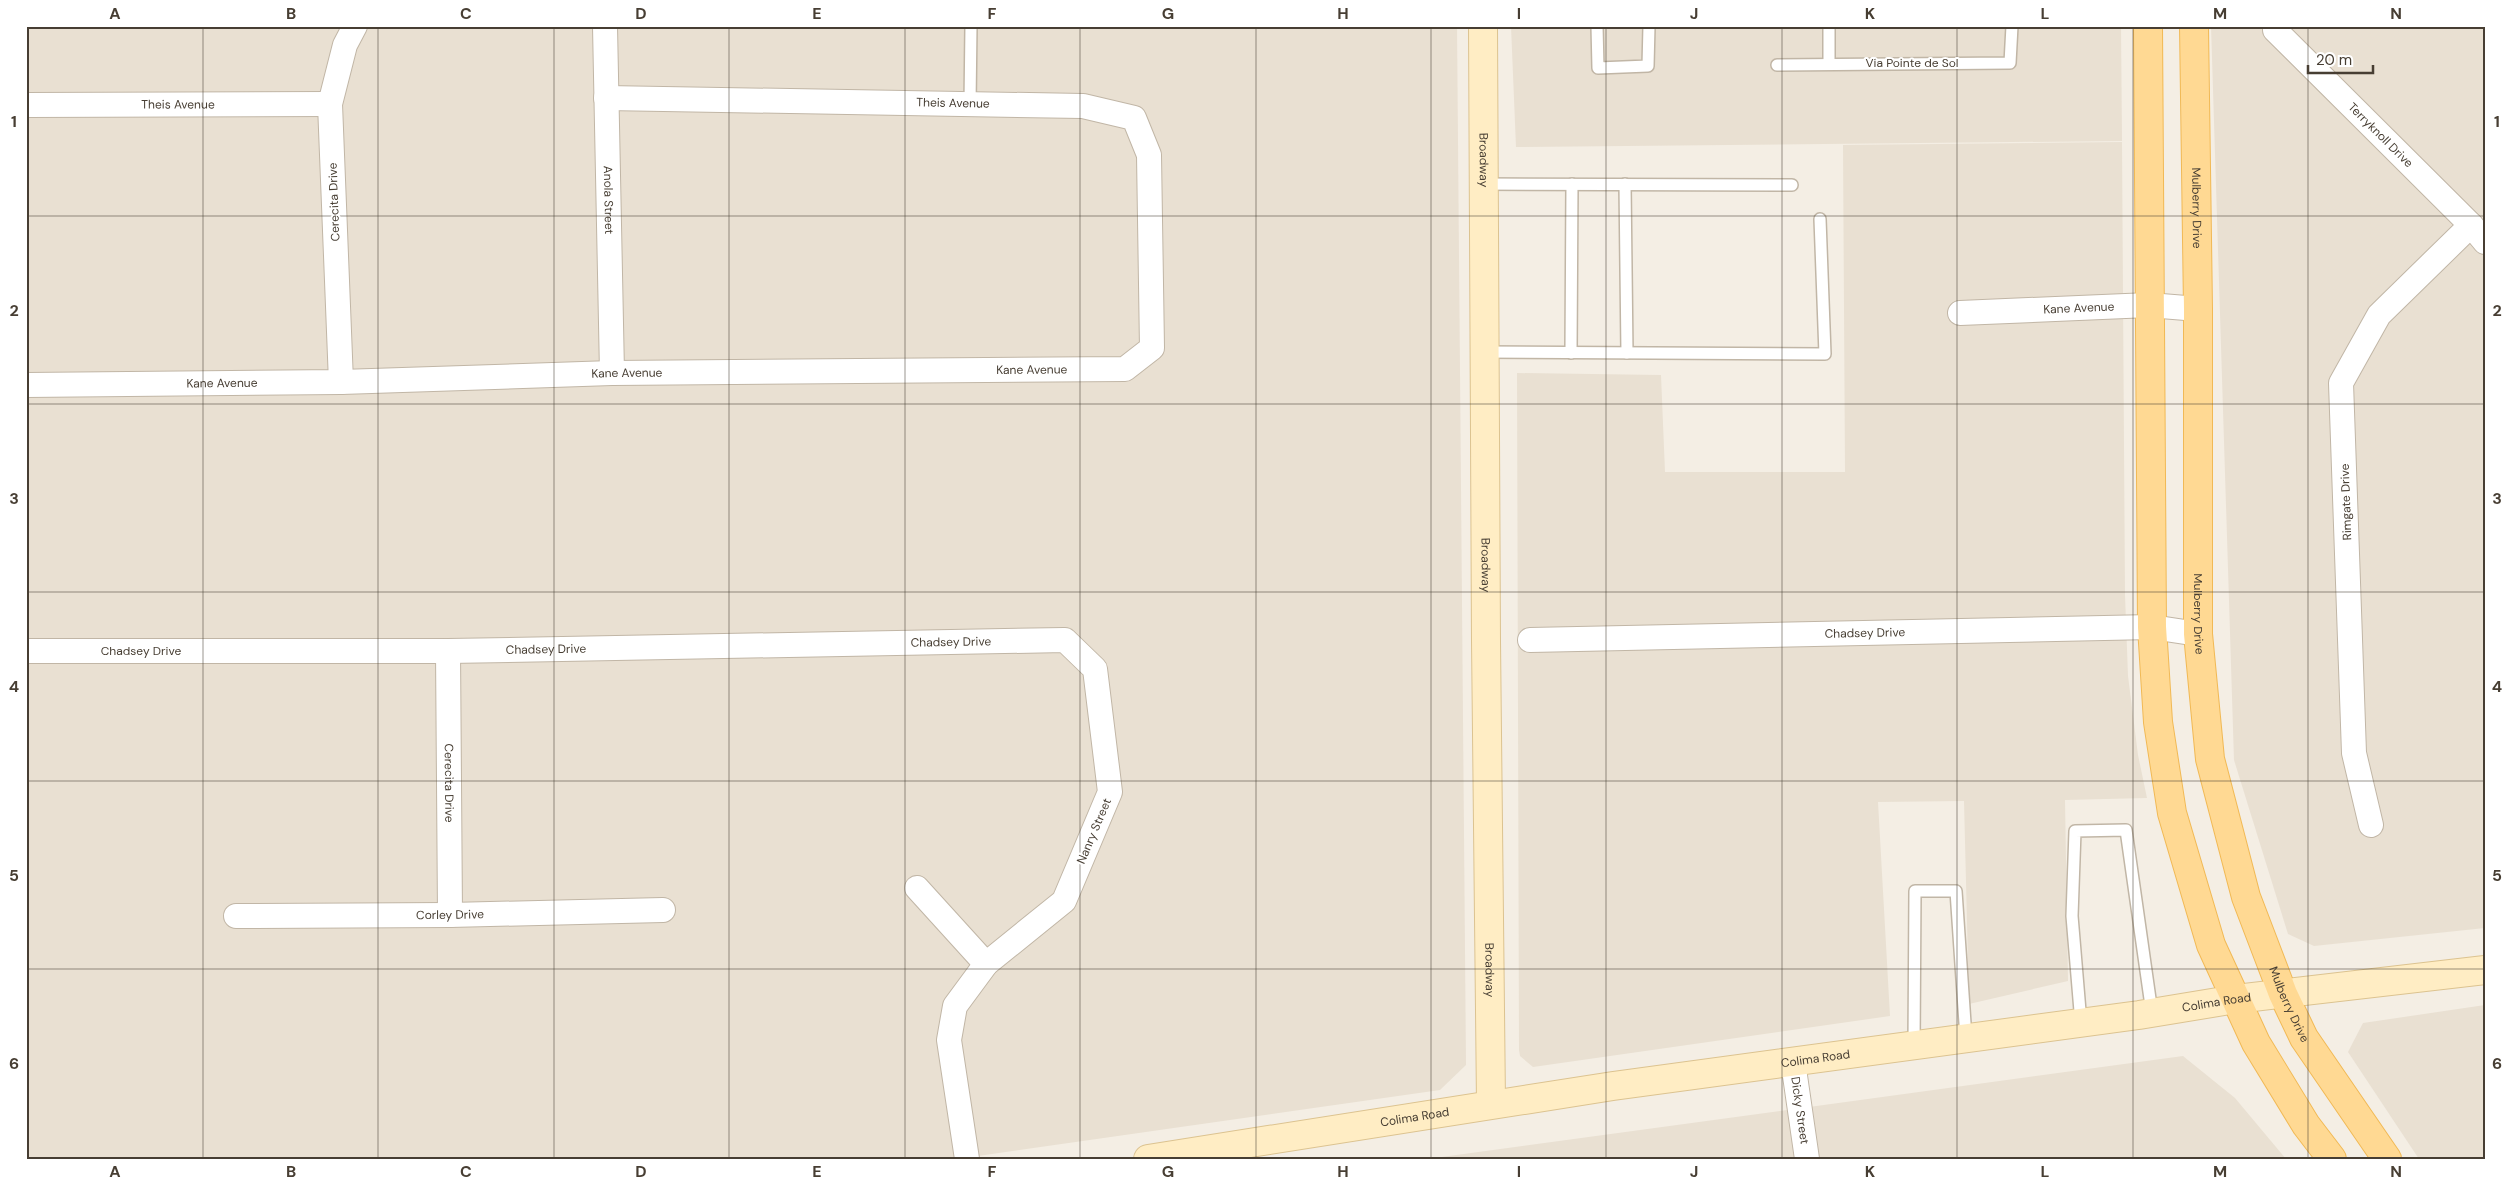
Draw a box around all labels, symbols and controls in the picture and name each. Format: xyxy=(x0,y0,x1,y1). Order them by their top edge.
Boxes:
text: A xyxy=(109,3,121,24)
text: B xyxy=(286,3,296,24)
text: C xyxy=(460,3,472,24)
text: D xyxy=(635,3,647,24)
text: E xyxy=(812,3,822,24)
text: F xyxy=(988,3,997,24)
text: G xyxy=(1162,3,1174,24)
text: H xyxy=(1337,3,1349,24)
text: I xyxy=(1517,3,1521,24)
text: J xyxy=(1690,3,1698,24)
text: K xyxy=(1865,3,1876,24)
text: L xyxy=(2041,3,2050,24)
text: M xyxy=(2213,3,2227,24)
text: N xyxy=(2390,3,2402,24)
scale bar xyxy=(2308,42,2374,74)
text: 20 m xyxy=(2316,50,2352,70)
street label: Via Pointe de Sol xyxy=(1866,55,1958,71)
street label: Theis Avenue xyxy=(916,94,990,112)
street label: Theis Avenue xyxy=(141,96,215,113)
street label: Terryknoll Drive xyxy=(2345,99,2417,171)
text: 1 xyxy=(11,111,17,132)
text: 1 xyxy=(2494,111,2500,132)
street label: Broadway xyxy=(1476,133,1492,188)
street label: Cerecita Drive xyxy=(325,162,343,242)
street label: Anola Street xyxy=(600,166,617,235)
street label: Mulberry Drive xyxy=(2188,167,2205,249)
street label: Kane Avenue xyxy=(2043,298,2115,317)
text: 2 xyxy=(9,300,19,321)
text: 2 xyxy=(2492,300,2502,321)
street label: Kane Avenue xyxy=(996,361,1068,378)
street label: Kane Avenue xyxy=(591,365,663,382)
street label: Kane Avenue xyxy=(186,375,258,391)
street label: Rimgate Drive xyxy=(2337,463,2355,541)
text: 3 xyxy=(9,488,19,509)
text: 3 xyxy=(2492,488,2502,509)
street label: Broadway xyxy=(1477,538,1494,593)
street label: Mulberry Drive xyxy=(2190,573,2208,655)
street label: Chadsey Drive xyxy=(1824,624,1906,642)
street label: Chadsey Drive xyxy=(911,633,992,651)
street label: Chadsey Drive xyxy=(506,641,587,658)
street label: Chadsey Drive xyxy=(101,643,181,659)
text: 4 xyxy=(9,676,19,697)
text: 4 xyxy=(2492,676,2502,697)
street label: Cerecita Drive xyxy=(441,743,457,823)
street label: Nanry Street xyxy=(1073,795,1115,866)
text: 5 xyxy=(9,865,19,886)
text: 5 xyxy=(2492,865,2502,886)
street label: Corley Drive xyxy=(416,906,484,923)
street label: Broadway xyxy=(1481,943,1498,998)
street label: Mulberry Drive xyxy=(2265,964,2313,1046)
street label: Colima Road xyxy=(2181,989,2252,1016)
street label: Colima Road xyxy=(1780,1046,1851,1071)
text: 6 xyxy=(9,1053,19,1074)
text: 6 xyxy=(2492,1053,2502,1074)
street label: Dicky Street xyxy=(1787,1076,1813,1146)
street label: Colima Road xyxy=(1379,1104,1450,1130)
text: A xyxy=(109,1161,121,1182)
text: B xyxy=(286,1161,296,1182)
text: C xyxy=(460,1161,472,1182)
text: D xyxy=(635,1161,647,1182)
text: E xyxy=(812,1161,822,1182)
text: F xyxy=(988,1161,997,1182)
text: G xyxy=(1162,1161,1174,1182)
text: H xyxy=(1337,1161,1349,1182)
text: I xyxy=(1517,1161,1521,1182)
text: J xyxy=(1690,1161,1698,1182)
text: K xyxy=(1865,1161,1876,1182)
text: L xyxy=(2041,1161,2050,1182)
text: M xyxy=(2213,1161,2227,1182)
text: N xyxy=(2390,1161,2402,1182)

